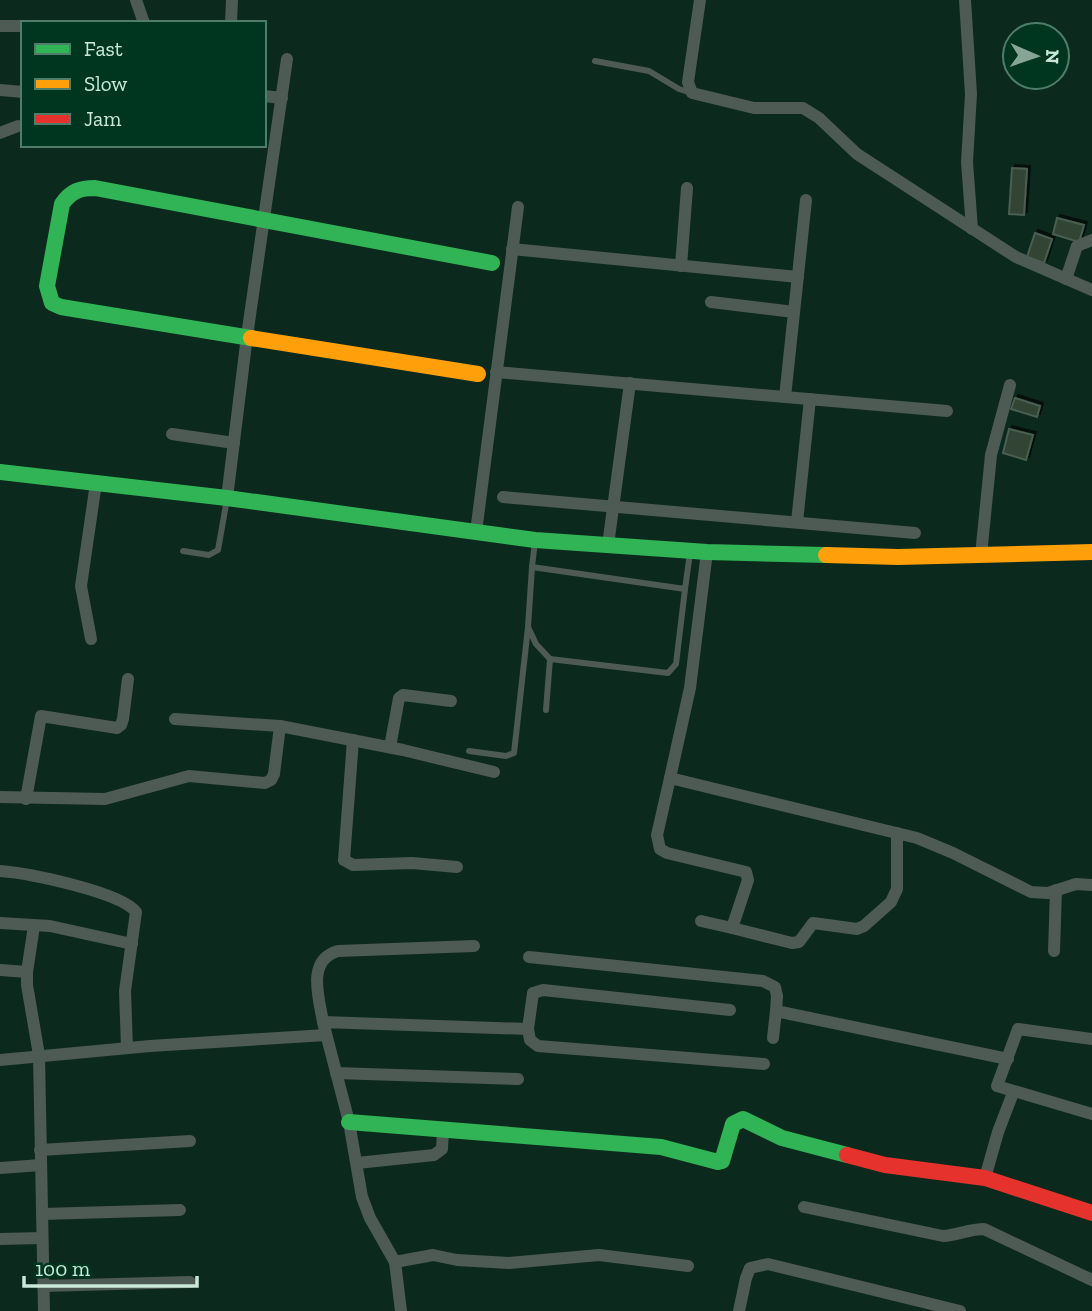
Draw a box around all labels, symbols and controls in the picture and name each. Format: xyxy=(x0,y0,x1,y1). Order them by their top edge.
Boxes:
legend xyxy=(21,21,266,147)
north arrow xyxy=(1001,21,1071,91)
text: Fast xyxy=(84,36,123,61)
text: N xyxy=(1041,49,1064,64)
text: Slow xyxy=(84,71,127,96)
text: Jam xyxy=(84,106,121,131)
scale bar xyxy=(24,1244,198,1288)
text: 100 m xyxy=(35,1256,90,1281)

